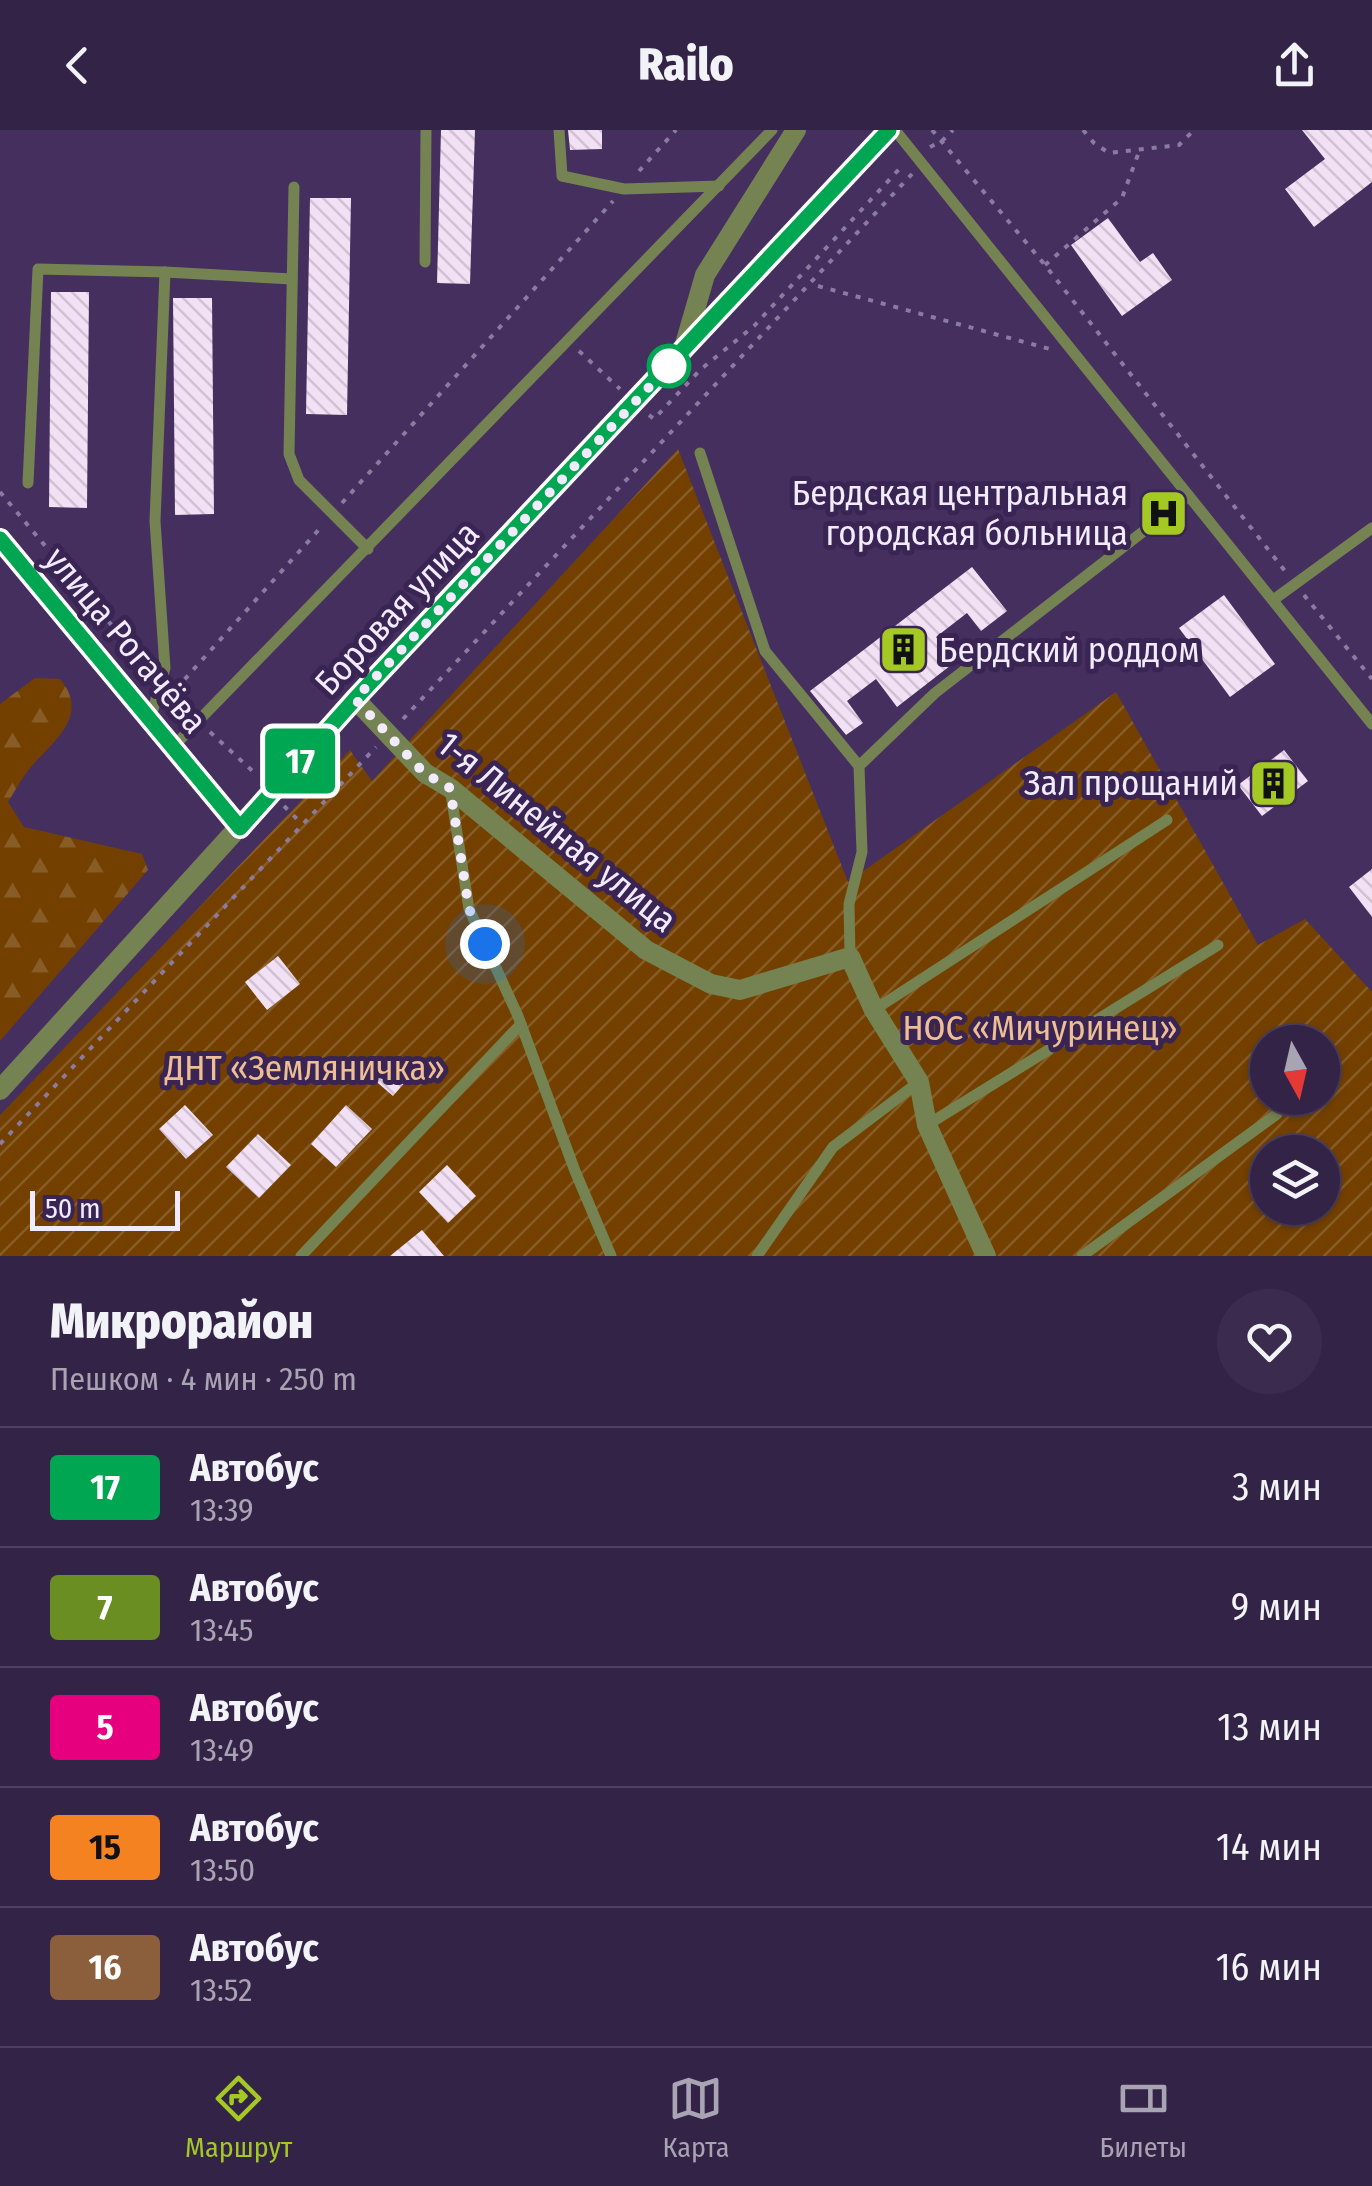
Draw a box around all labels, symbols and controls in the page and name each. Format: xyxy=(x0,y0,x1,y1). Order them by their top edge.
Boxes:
icon: back xyxy=(50,38,105,93)
text: Railo xyxy=(638,38,734,92)
icon: share xyxy=(1267,38,1322,93)
unlabelled marker xyxy=(648,345,690,387)
place label: Бердская центральная городская больница xyxy=(792,472,1128,554)
hospital icon: Бердская центральная городская больница xyxy=(1137,487,1189,539)
street label: Боровая улица xyxy=(306,513,488,703)
street label: улица Рогачёва xyxy=(36,538,216,742)
building icon: Бердский роддом xyxy=(878,624,930,676)
place label: Бердский роддом xyxy=(939,629,1200,671)
street label: 1-я Линейная улица xyxy=(429,723,685,941)
line badge: 17 xyxy=(255,728,345,794)
text: 17 xyxy=(285,740,315,782)
building icon: Зал прощаний xyxy=(1247,757,1299,809)
place label: Зал прощаний xyxy=(1024,762,1238,804)
your location xyxy=(460,919,510,969)
park label: НОС «Мичуринец» xyxy=(902,1007,1178,1049)
north arrow xyxy=(1250,1025,1340,1115)
map controls xyxy=(1250,1025,1340,1225)
park label: ДНТ «Земляничка» xyxy=(164,1047,445,1089)
button: layers xyxy=(1250,1135,1340,1225)
scale bar xyxy=(30,1186,180,1230)
text: 50 m xyxy=(45,1192,101,1225)
button: heart xyxy=(1217,1289,1322,1394)
text: Микрорайон xyxy=(50,1293,313,1351)
text: Пешком · 4 мин · 250 m xyxy=(50,1360,357,1398)
text: Автобус xyxy=(190,1445,319,1491)
text: 3 мин xyxy=(1232,1464,1322,1510)
text: 17 xyxy=(90,1466,120,1508)
text: 13:39 xyxy=(190,1491,254,1529)
text: Автобус xyxy=(190,1565,319,1611)
text: 9 мин xyxy=(1231,1584,1322,1630)
text: 7 xyxy=(98,1586,112,1628)
text: 13:45 xyxy=(190,1611,253,1649)
text: Автобус xyxy=(190,1685,319,1731)
text: 13 мин xyxy=(1217,1704,1322,1750)
text: 5 xyxy=(96,1706,114,1748)
text: 13:49 xyxy=(190,1731,254,1769)
text: Автобус xyxy=(190,1805,319,1851)
text: 14 мин xyxy=(1216,1824,1322,1870)
text: 15 xyxy=(89,1826,121,1868)
text: 13:50 xyxy=(190,1851,255,1889)
text: Автобус xyxy=(190,1925,319,1971)
text: 16 мин xyxy=(1216,1944,1322,1990)
text: 16 xyxy=(88,1946,122,1988)
text: 13:52 xyxy=(190,1971,252,2009)
tab: Маршрут xyxy=(185,2071,292,2164)
tab: Карта xyxy=(663,2071,729,2164)
tab: Билеты xyxy=(1100,2071,1187,2164)

